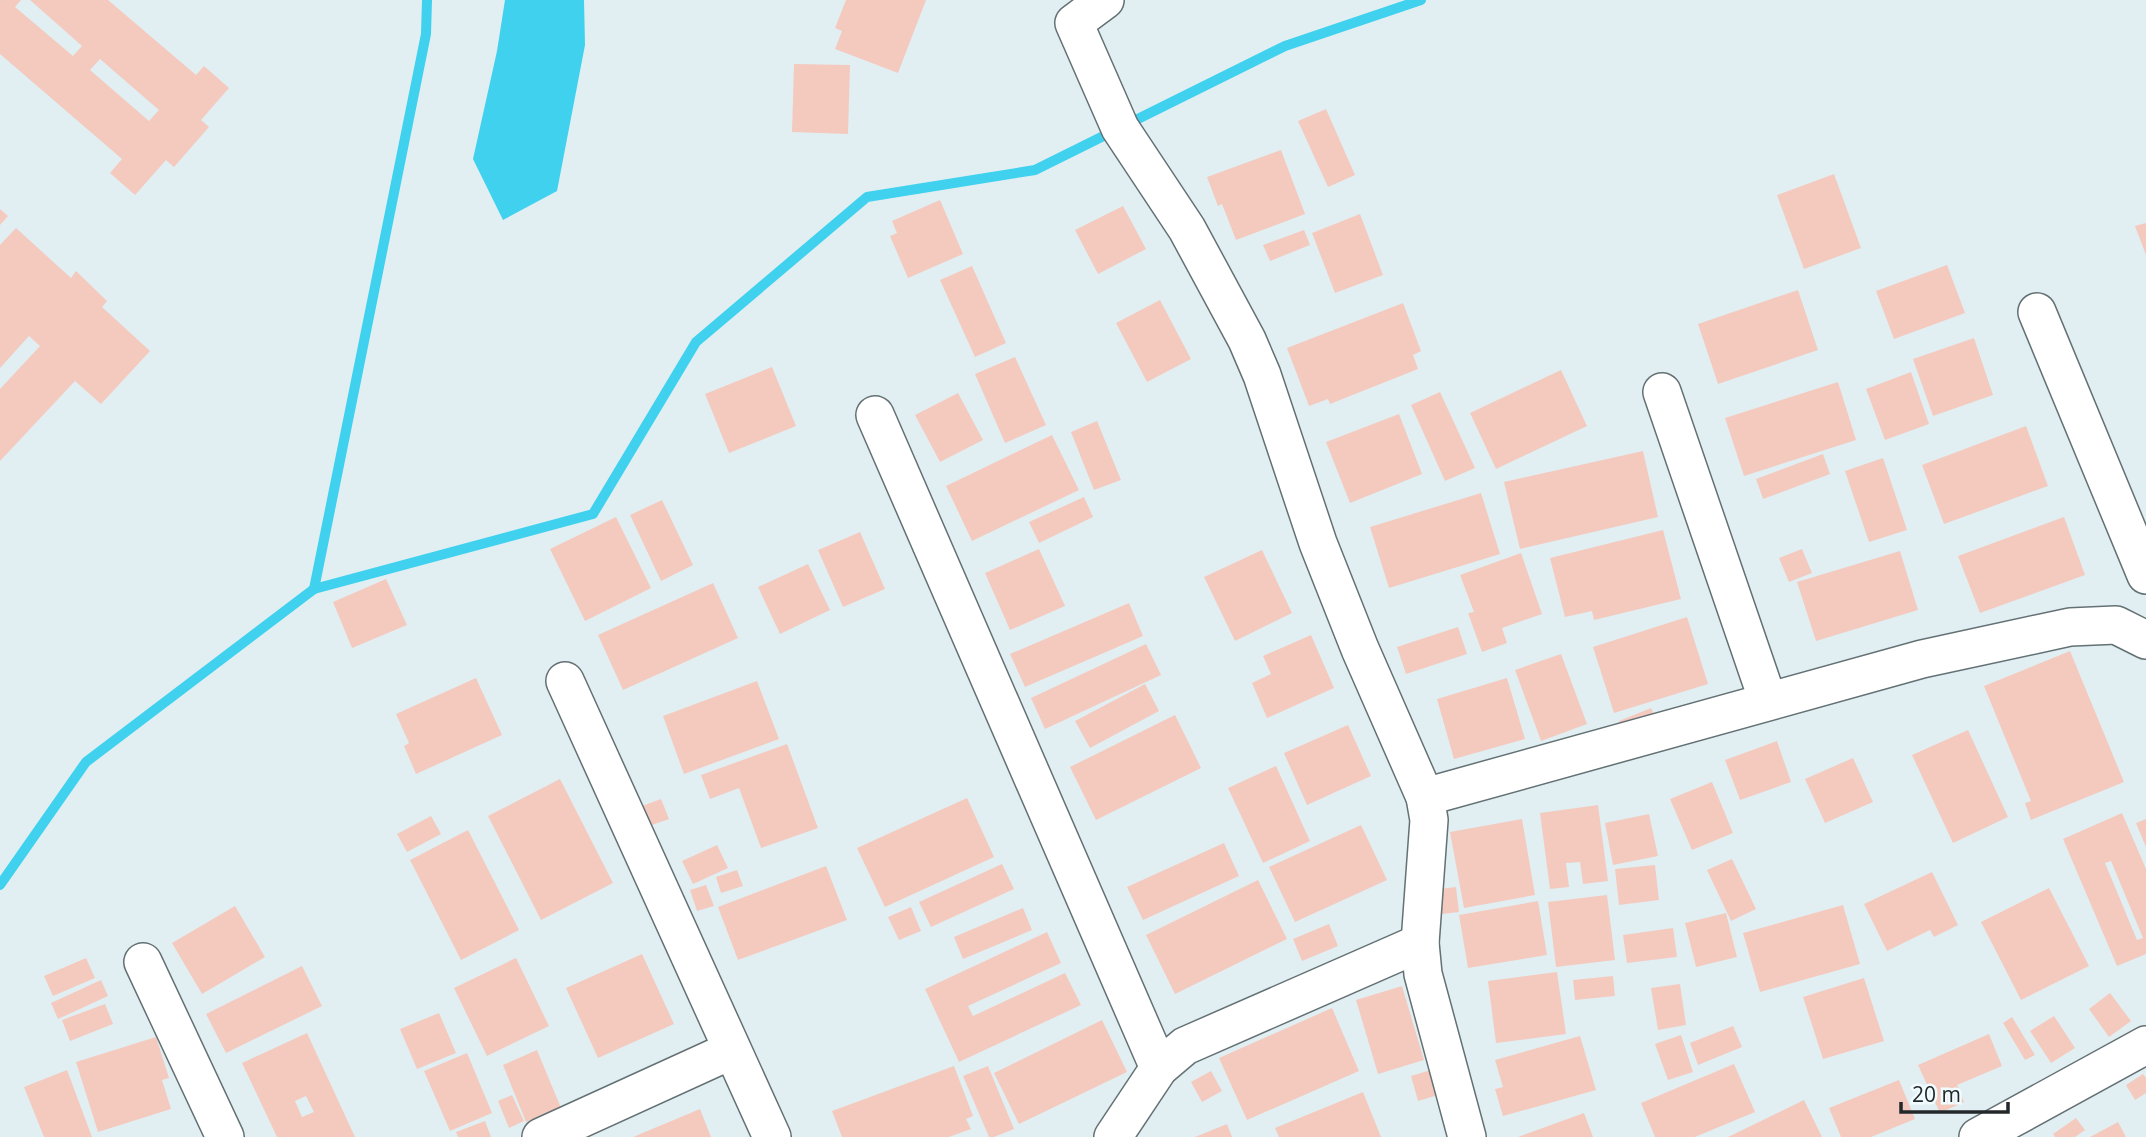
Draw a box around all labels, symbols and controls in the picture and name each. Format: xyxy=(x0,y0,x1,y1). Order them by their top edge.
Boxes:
scale bar xyxy=(1901,1070,2008,1114)
text: 20 m xyxy=(1912,1080,1961,1108)

